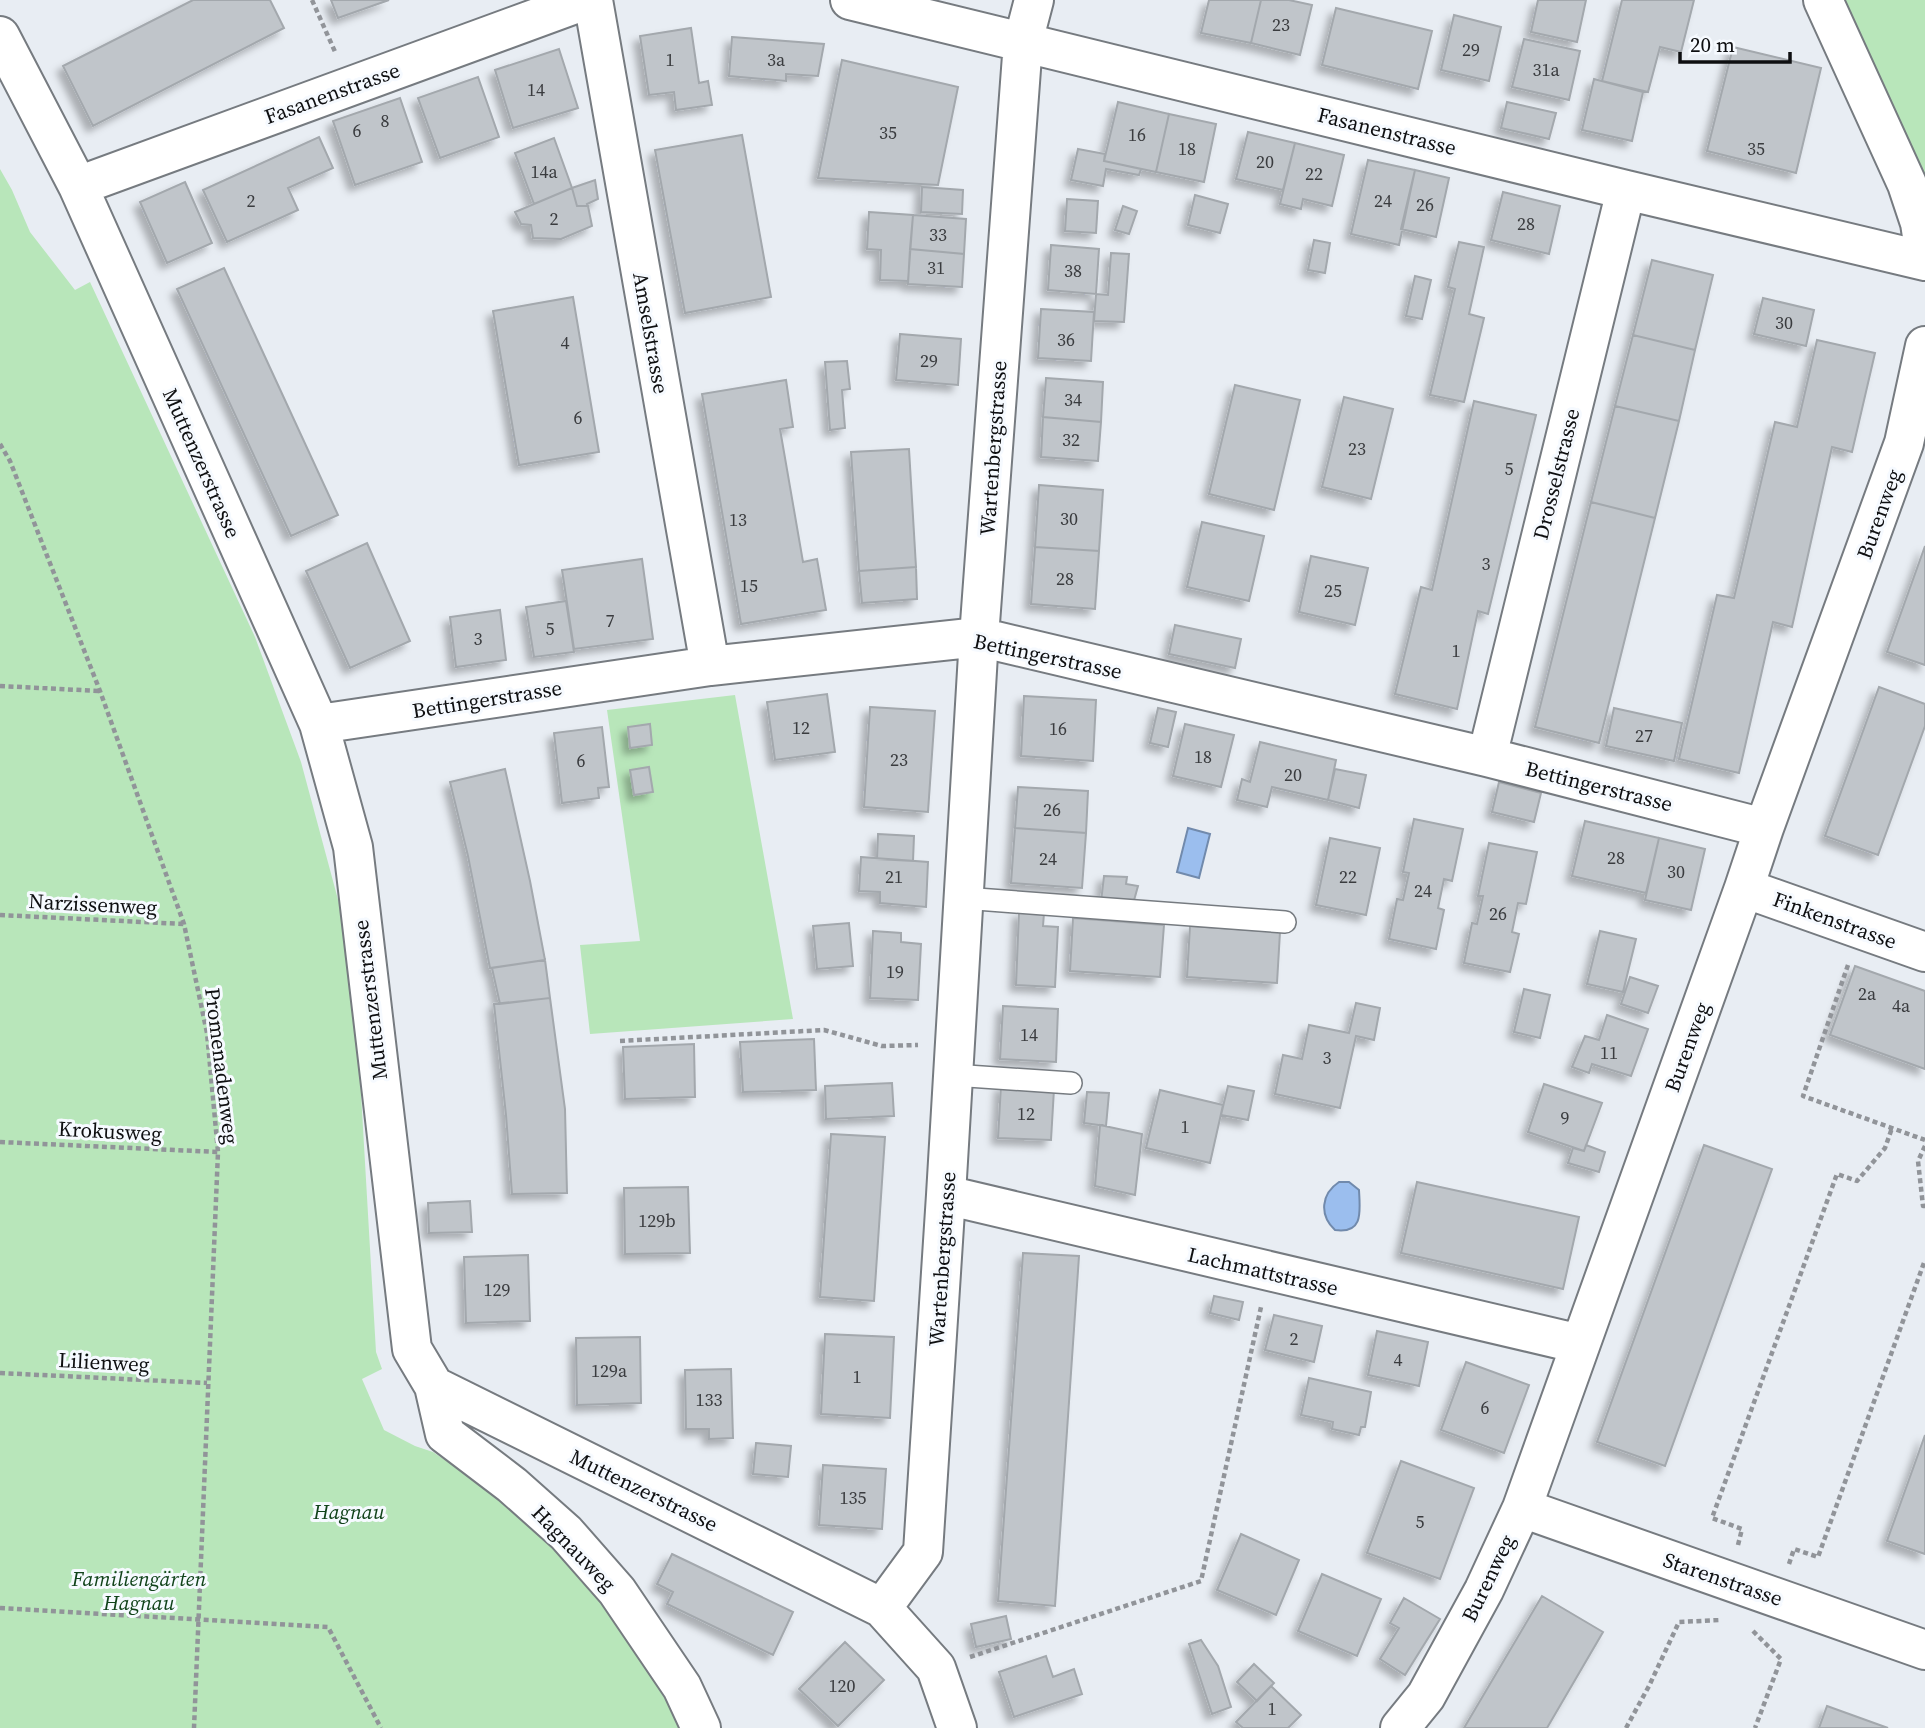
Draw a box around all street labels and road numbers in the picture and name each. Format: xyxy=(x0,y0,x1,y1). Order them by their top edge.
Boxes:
street label: Fasanenstrasse xyxy=(260,55,404,131)
street label: Fasanenstrasse xyxy=(1315,100,1459,162)
street label: Amselstrasse xyxy=(626,270,676,396)
street label: Wartenbergstrasse xyxy=(972,359,1014,537)
street label: Muttenzerstrasse xyxy=(156,383,248,543)
street label: Drosselstrasse xyxy=(1526,405,1586,543)
street label: Burenweg xyxy=(1849,465,1909,563)
street label: Bettingerstrasse xyxy=(971,626,1125,686)
street label: Bettingerstrasse xyxy=(410,673,564,725)
street label: Bettingerstrasse xyxy=(1522,754,1676,818)
street label: Finkenstrasse xyxy=(1769,884,1901,956)
street label: Narzissenweg xyxy=(28,886,158,922)
street label: Muttenzerstrasse xyxy=(346,918,394,1082)
street label: Promenadenweg xyxy=(198,986,246,1146)
street label: Burenweg xyxy=(1657,998,1717,1096)
street label: Krokusweg xyxy=(57,1114,163,1148)
street label: Wartenbergstrasse xyxy=(921,1170,963,1348)
street label: Lachmattstrasse xyxy=(1185,1240,1341,1302)
street label: Lilienweg xyxy=(58,1345,150,1379)
street label: Muttenzerstrasse xyxy=(565,1442,723,1538)
street label: Hagnauweg xyxy=(525,1498,623,1598)
street label: Burenweg xyxy=(1454,1529,1522,1626)
street label: Starenstrasse xyxy=(1660,1545,1786,1613)

